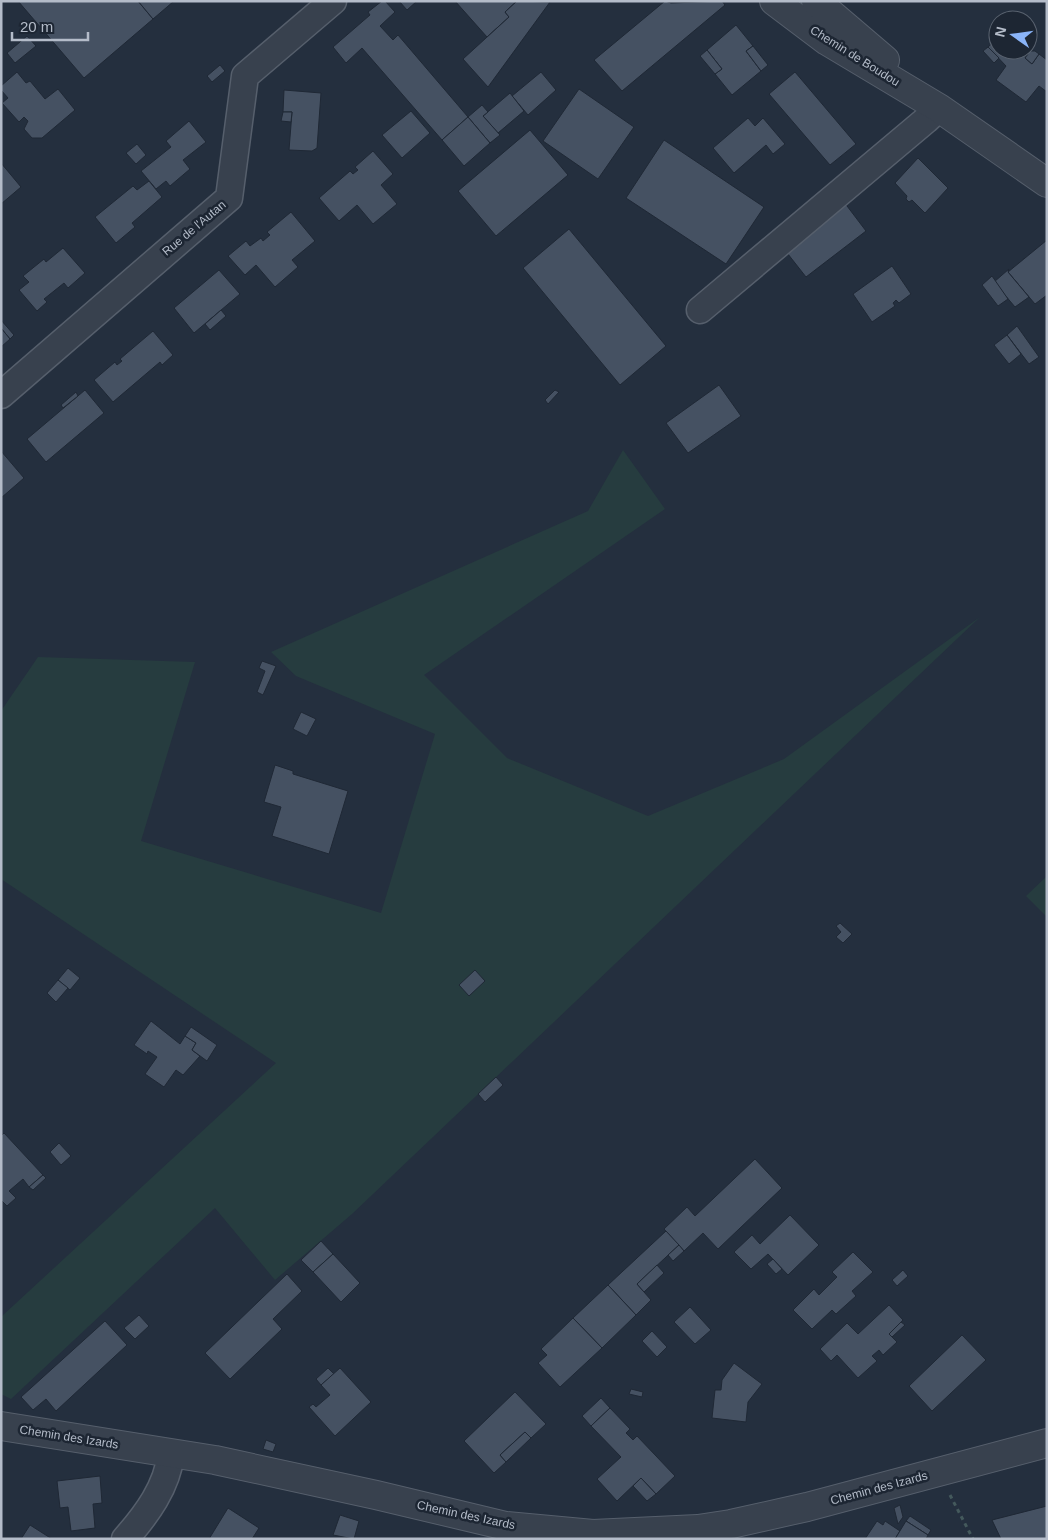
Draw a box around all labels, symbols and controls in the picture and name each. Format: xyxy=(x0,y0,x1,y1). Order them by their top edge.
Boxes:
scale bar xyxy=(12,10,89,42)
north arrow xyxy=(988,10,1038,60)
text: 20 m xyxy=(20,18,53,35)
street label: Chemin de Boudou xyxy=(808,23,902,89)
text: N xyxy=(991,25,1009,39)
street label: Rue de l'Autan xyxy=(159,197,229,259)
street label: Chemin des Izards xyxy=(18,1422,120,1452)
street label: Chemin des Izards xyxy=(829,1468,929,1508)
street label: Chemin des Izards xyxy=(416,1498,516,1532)

